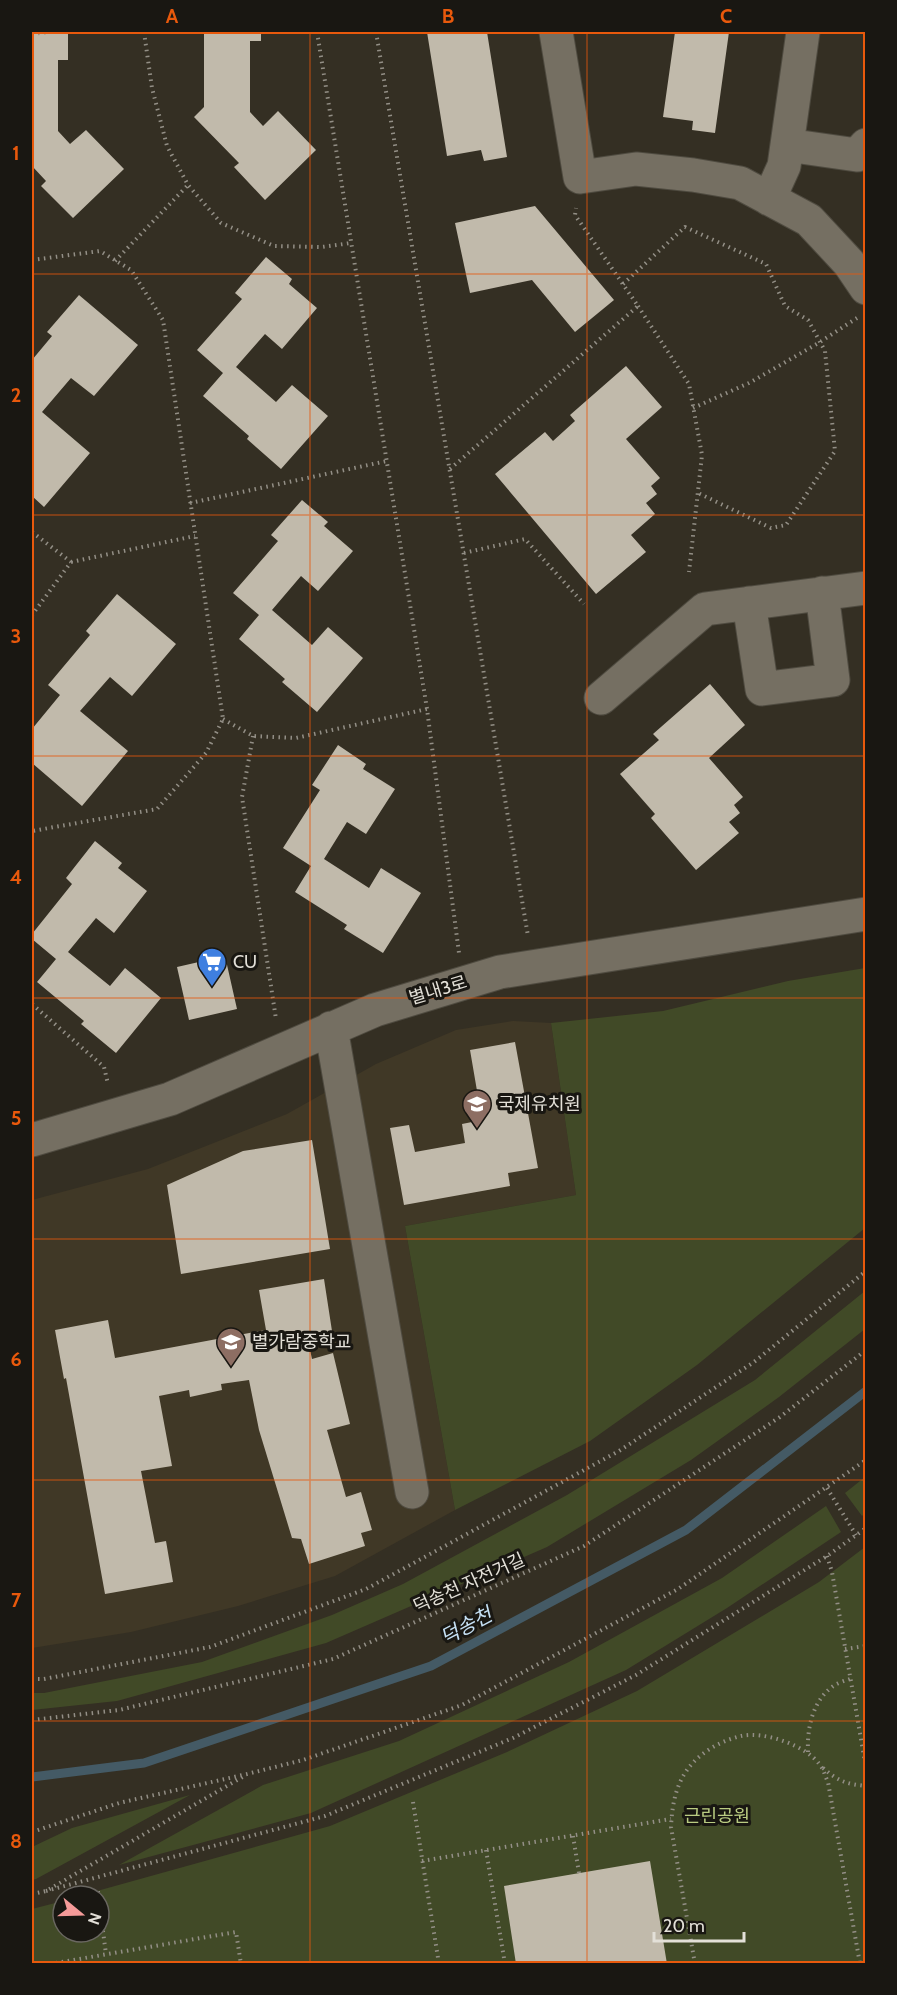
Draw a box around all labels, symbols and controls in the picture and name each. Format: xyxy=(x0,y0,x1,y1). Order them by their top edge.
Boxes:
text: A xyxy=(166,4,179,28)
text: B xyxy=(442,4,454,28)
text: C xyxy=(720,4,732,28)
text: 1 xyxy=(12,141,20,165)
text: 2 xyxy=(11,383,21,407)
text: 3 xyxy=(11,624,21,648)
text: 4 xyxy=(10,865,22,889)
supermarket icon: CU xyxy=(196,946,228,988)
place label: CU xyxy=(233,951,257,973)
street label: 별내3로 xyxy=(406,971,470,1009)
school or university icon: 국제유치원 xyxy=(461,1088,493,1130)
place label: 국제유치원 xyxy=(498,1093,581,1115)
text: 5 xyxy=(11,1106,21,1130)
school or university icon: 별가람중학교 xyxy=(215,1326,247,1368)
place label: 별가람중학교 xyxy=(252,1331,351,1353)
text: 6 xyxy=(10,1347,22,1371)
street label: 덕송천 자전거길 xyxy=(410,1549,528,1617)
text: 7 xyxy=(11,1588,22,1612)
water label: 덕송천 xyxy=(436,1601,498,1650)
park label: 근린공원 xyxy=(684,1805,750,1827)
text: 8 xyxy=(10,1829,22,1853)
north arrow xyxy=(51,1884,111,1944)
scale bar xyxy=(654,1905,744,1943)
text: N xyxy=(84,1910,106,1927)
text: 20 m xyxy=(663,1915,705,1937)

